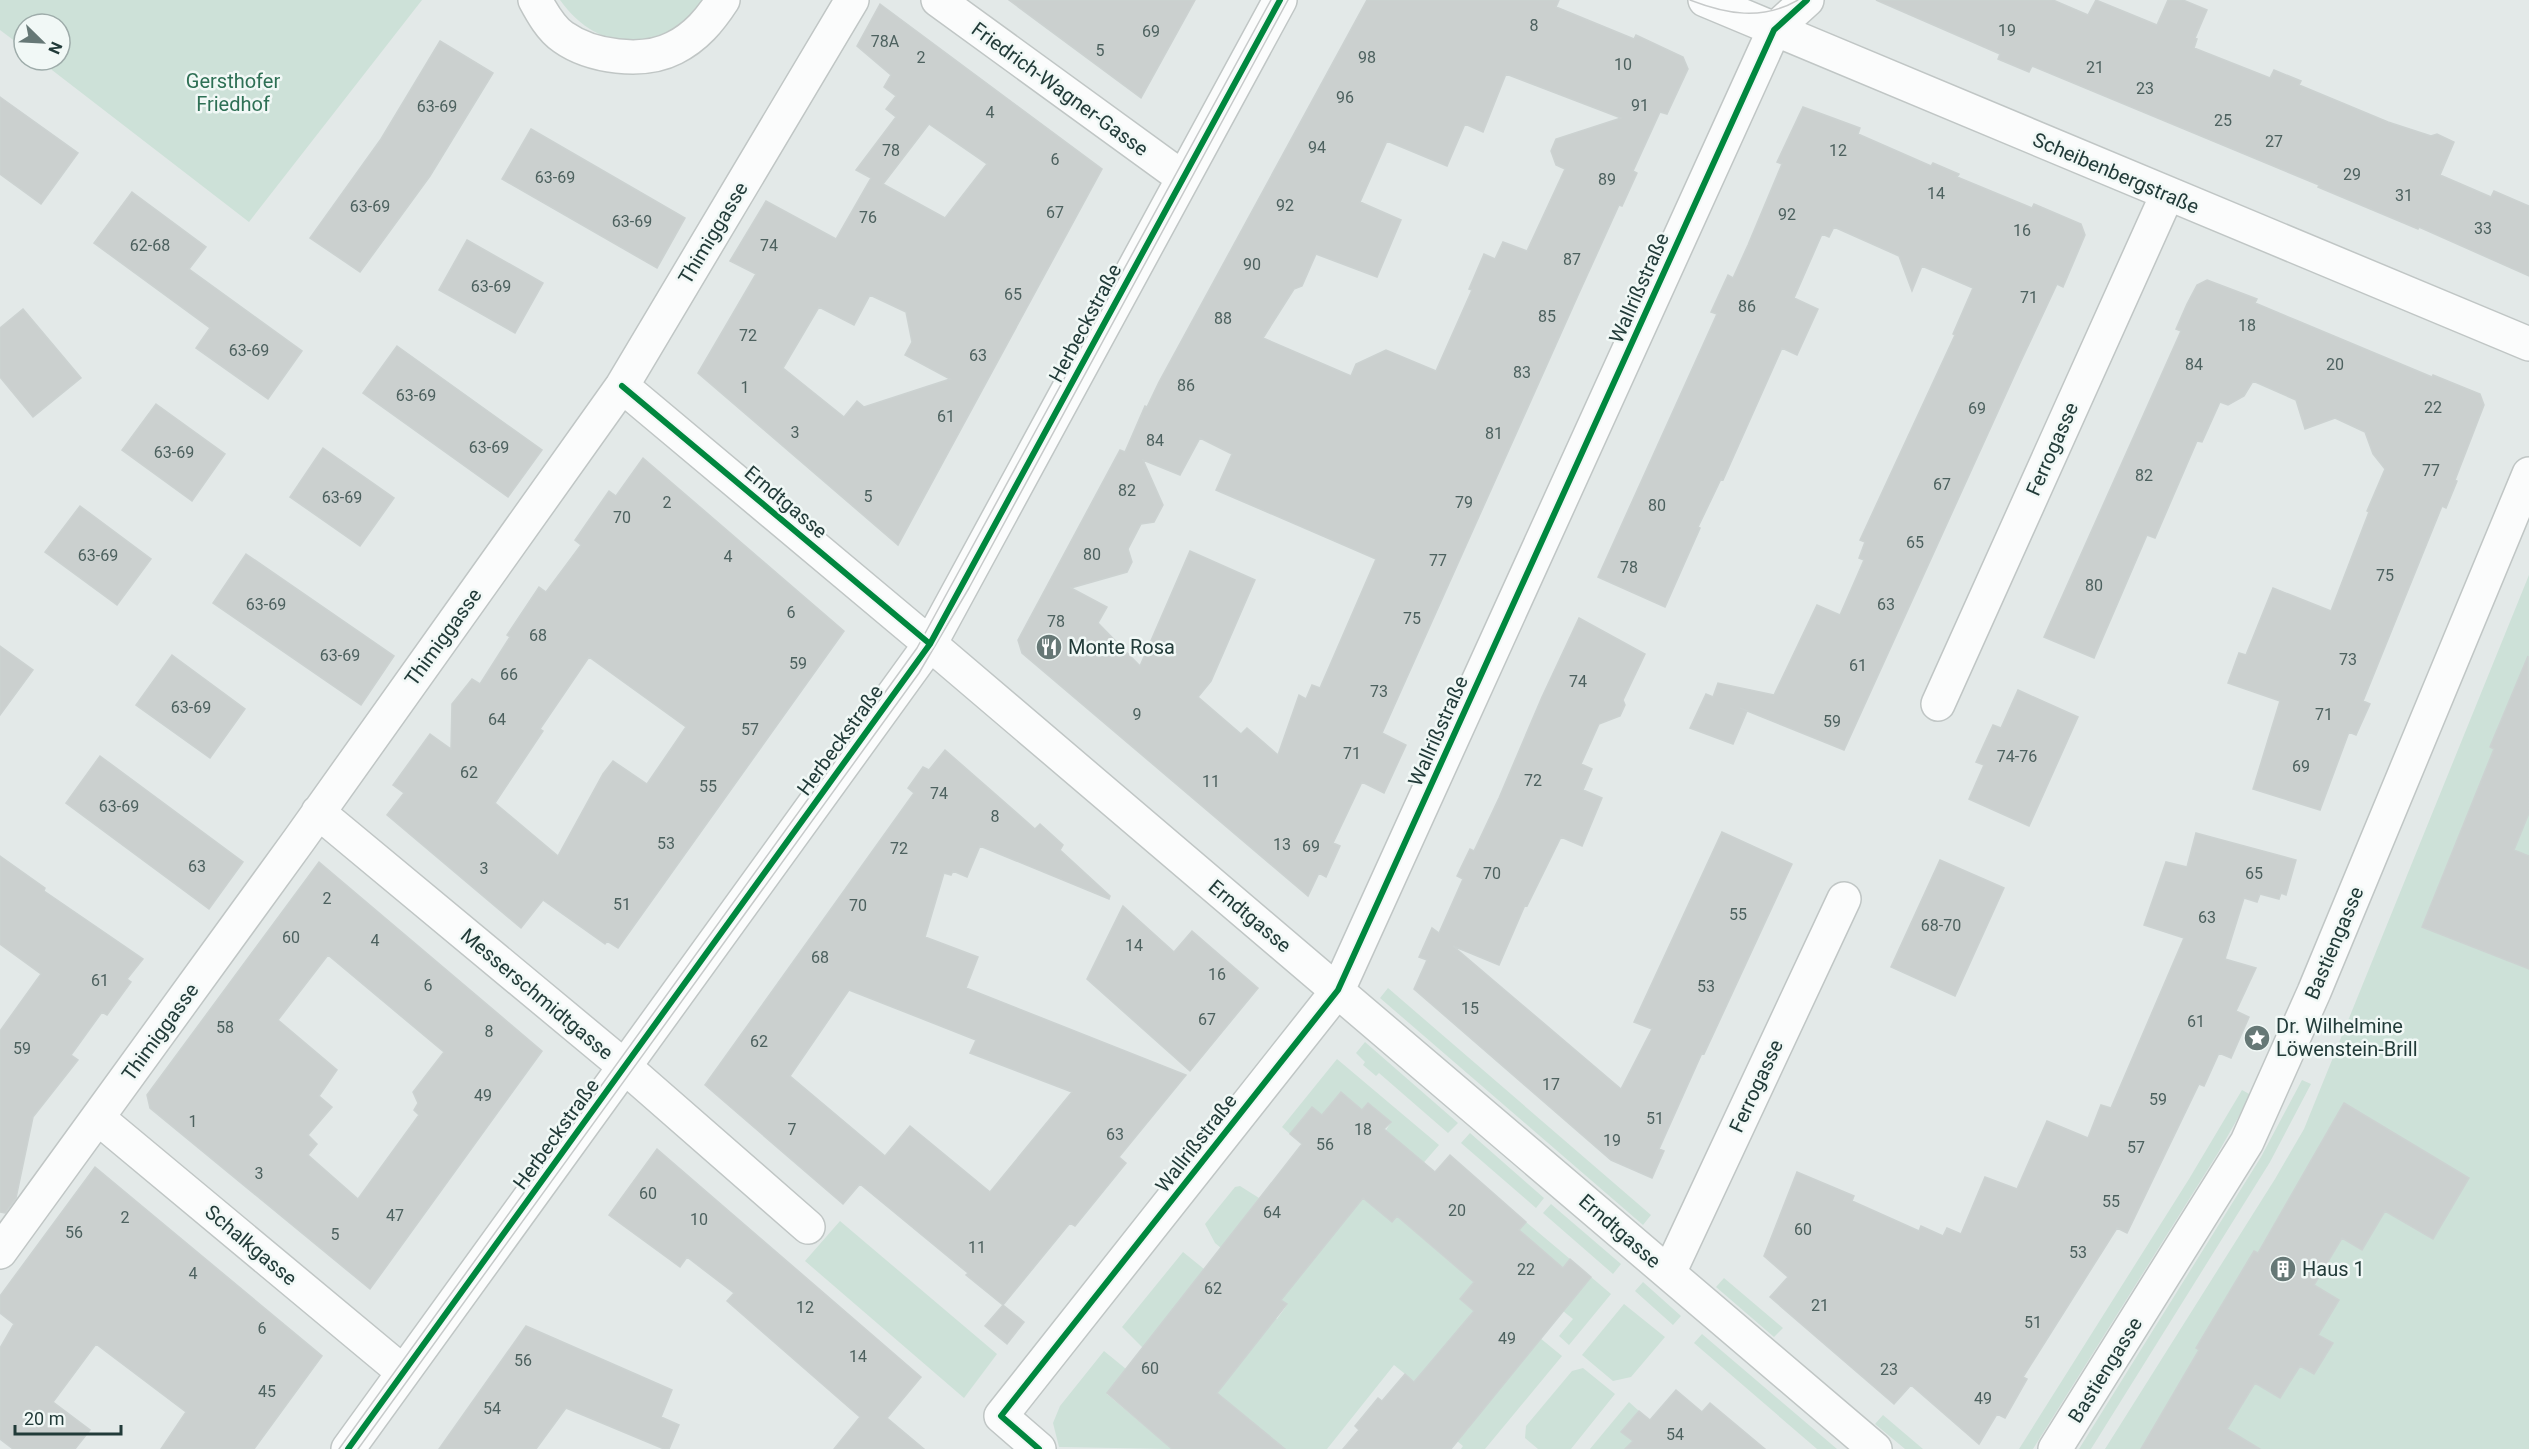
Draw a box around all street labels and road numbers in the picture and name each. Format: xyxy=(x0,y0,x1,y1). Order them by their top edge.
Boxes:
street label: Friedrich-Wagner-Gasse xyxy=(967,17,1153,161)
street label: Scheibenbergstraße xyxy=(2029,127,2203,219)
street label: Thimiggasse xyxy=(673,178,753,288)
street label: Wallrißstraße xyxy=(1604,229,1674,347)
street label: Herbeckstraße xyxy=(1044,260,1126,386)
street label: Ferrogasse xyxy=(2021,399,2083,499)
street label: Erndtgasse xyxy=(740,461,832,543)
street label: Thimiggasse xyxy=(400,584,486,690)
street label: Wallrißstraße xyxy=(1403,672,1473,790)
street label: Herbeckstraße xyxy=(792,680,888,800)
street label: Erndtgasse xyxy=(1204,875,1296,957)
street label: Bastiengasse xyxy=(2299,883,2369,1003)
street label: Messerschmidtgasse xyxy=(456,923,618,1065)
street label: Thimiggasse xyxy=(117,979,203,1085)
street label: Ferrogasse xyxy=(1724,1036,1788,1136)
street label: Herbeckstraße xyxy=(508,1074,604,1194)
street label: Wallrißstraße xyxy=(1150,1089,1242,1197)
street label: Erndtgasse xyxy=(1574,1189,1666,1273)
street label: Schalkgasse xyxy=(200,1200,302,1290)
street label: Bastiengasse xyxy=(2063,1313,2147,1427)

